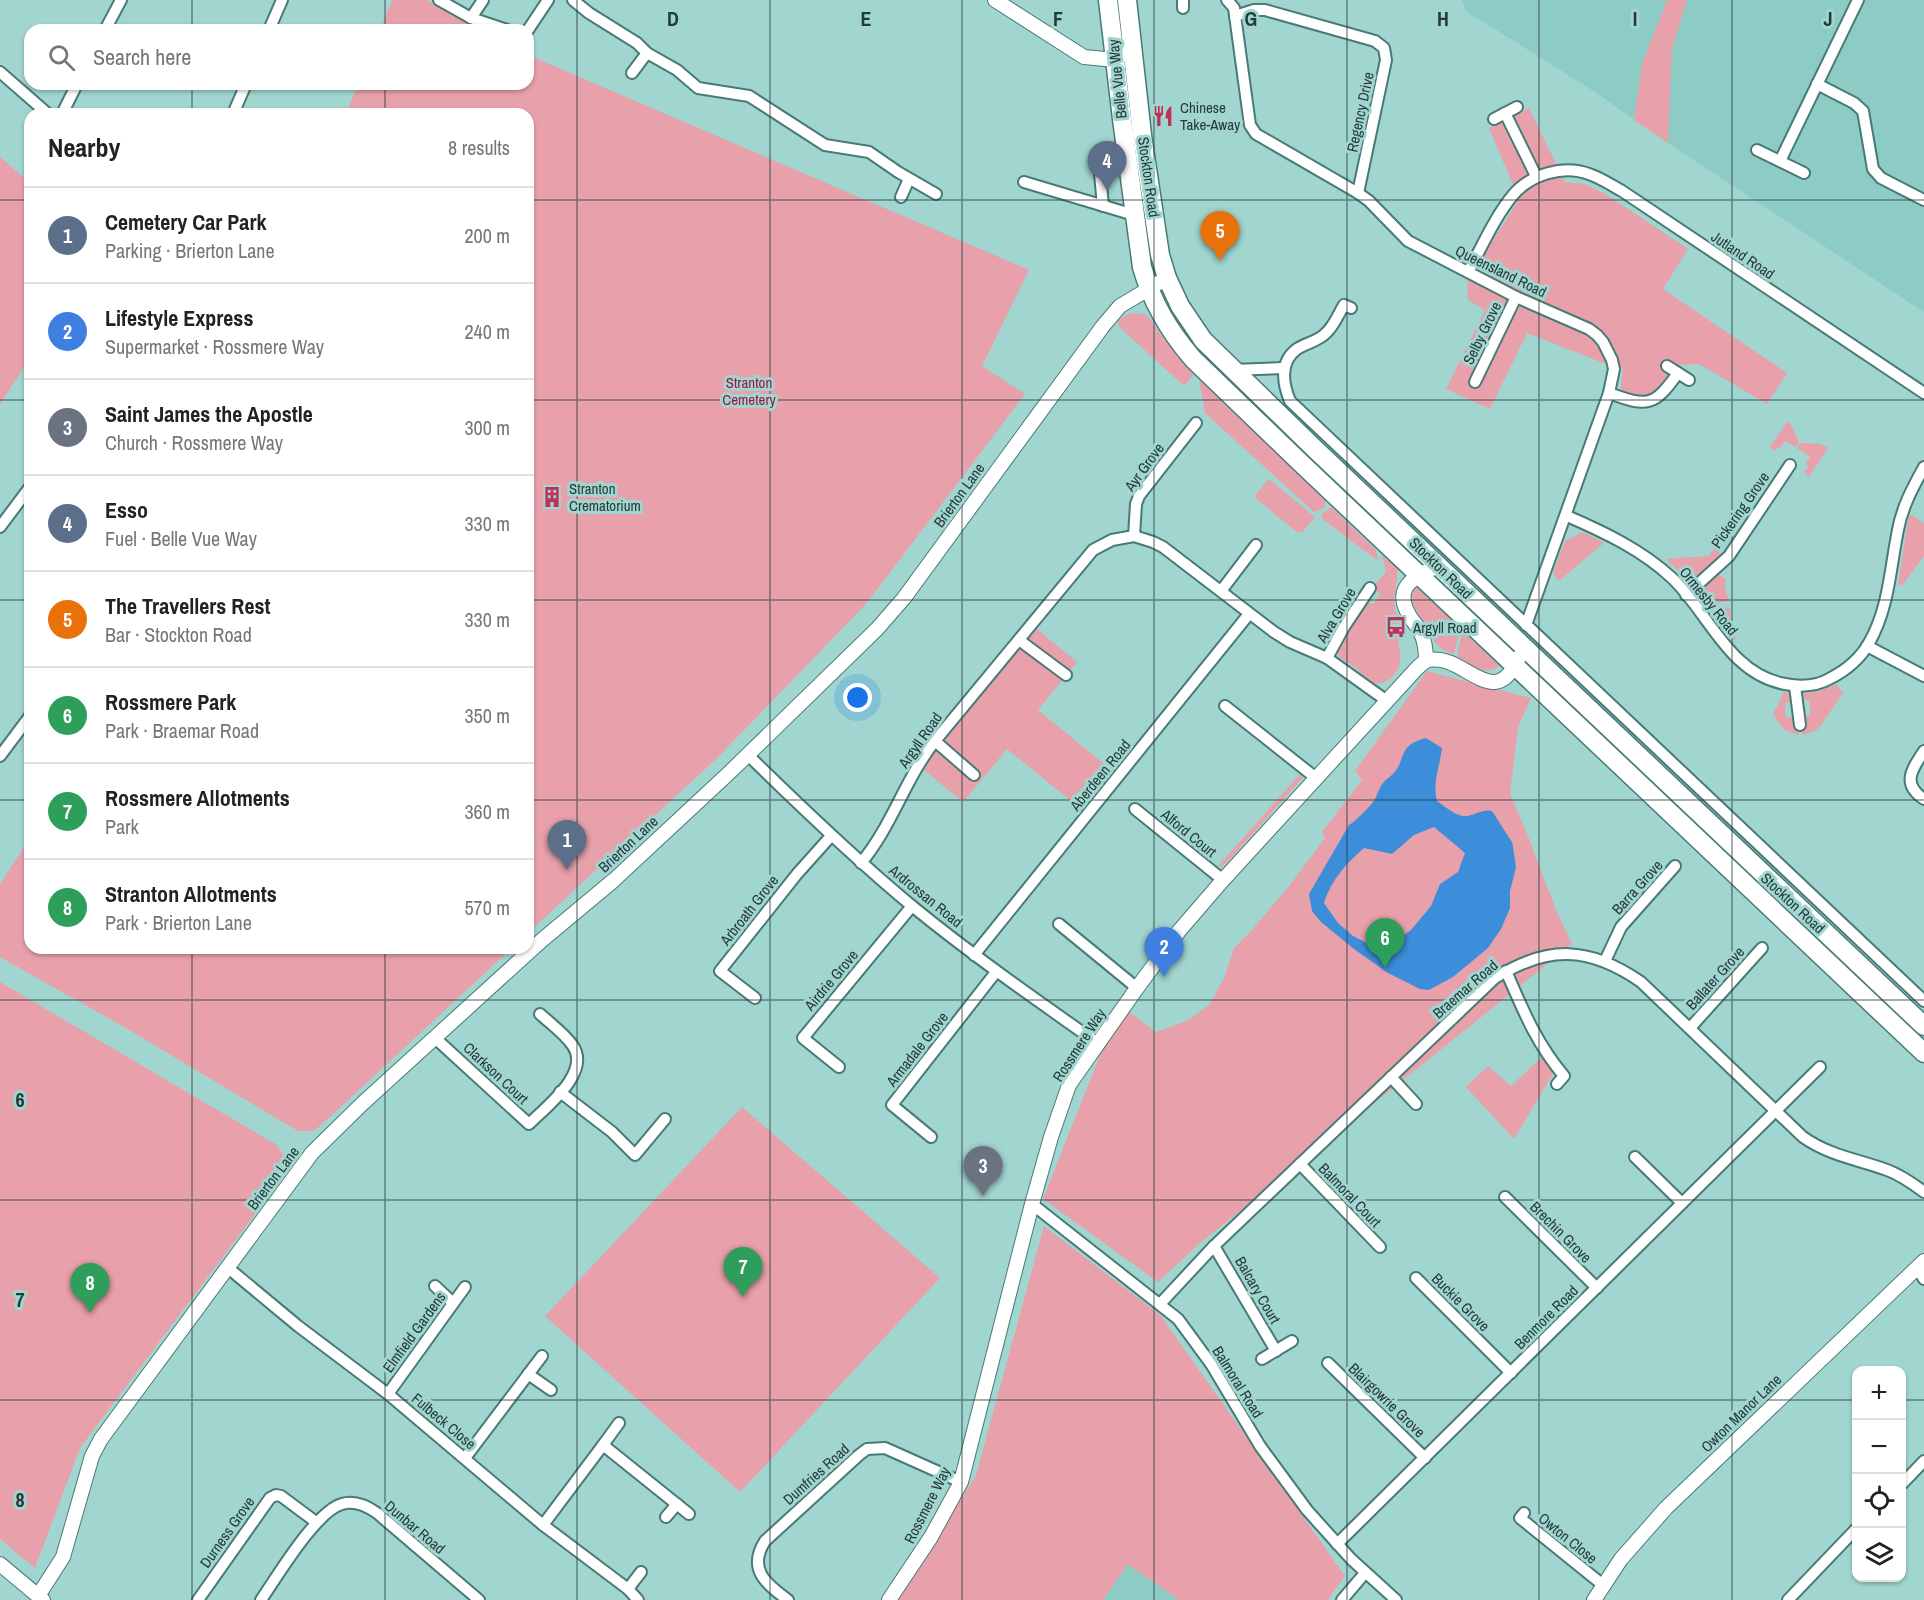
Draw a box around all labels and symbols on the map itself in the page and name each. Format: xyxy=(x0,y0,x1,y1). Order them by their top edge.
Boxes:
text: D xyxy=(667,5,679,32)
text: E xyxy=(861,5,872,32)
text: F xyxy=(1053,5,1063,32)
text: G xyxy=(1245,5,1257,32)
text: H xyxy=(1437,5,1449,32)
text: I xyxy=(1633,5,1637,32)
text: J xyxy=(1823,5,1833,32)
street label: Belle Vue Way xyxy=(1102,37,1132,120)
street label: Regency Drive xyxy=(1341,70,1379,154)
place label: Chinese Take-Away xyxy=(1180,97,1241,135)
restaurant icon: Chinese Take-Away xyxy=(1151,104,1175,128)
street label: Stockton Road xyxy=(1133,136,1165,218)
pin: 4 xyxy=(1088,142,1126,191)
pin: 5 xyxy=(1200,212,1240,261)
street label: Jutland Road xyxy=(1707,226,1779,284)
street label: Queensland Road xyxy=(1452,240,1550,302)
street label: Selby Grove xyxy=(1458,298,1506,368)
park label: Stranton Cemetery xyxy=(722,372,777,410)
street label: Ayr Grove xyxy=(1119,438,1169,496)
street label: Brierton Lane xyxy=(929,459,989,531)
street label: Pickering Grove xyxy=(1706,467,1774,552)
place label: Stranton Crematorium xyxy=(569,478,641,516)
building icon: Stranton Crematorium xyxy=(540,485,564,509)
street label: Stockton Road xyxy=(1405,532,1477,604)
street label: Ormesby Road xyxy=(1675,562,1743,640)
street label: Alva Grove xyxy=(1311,583,1361,647)
bus stop icon: Argyll Road xyxy=(1384,615,1408,639)
place label: Argyll Road xyxy=(1412,617,1477,638)
your location xyxy=(843,683,872,712)
street label: Argyll Road xyxy=(893,708,947,773)
street label: Aberdeen Road xyxy=(1064,735,1135,816)
street label: Alford Court xyxy=(1156,804,1222,862)
street label: Brierton Lane xyxy=(594,811,663,877)
pin: 1 xyxy=(548,820,586,870)
street label: Barra Grove xyxy=(1607,855,1667,919)
street label: Ardrossan Road xyxy=(884,859,967,932)
street label: Stockton Road xyxy=(1756,868,1830,938)
street label: Arbroath Grove xyxy=(714,870,783,950)
pin: 6 xyxy=(1366,918,1404,968)
pin: 2 xyxy=(1144,928,1184,977)
street label: Ballater Grove xyxy=(1681,942,1749,1014)
street label: Airdrie Grove xyxy=(799,945,863,1016)
street label: Braemar Road xyxy=(1428,955,1502,1023)
street label: Rossmere Way xyxy=(1047,1004,1111,1086)
street label: Armadale Grove xyxy=(881,1007,953,1092)
street label: Clarkson Court xyxy=(459,1037,534,1109)
text: 6 xyxy=(15,1086,25,1113)
street label: Brierton Lane xyxy=(242,1142,304,1214)
pin: 3 xyxy=(964,1146,1002,1196)
street label: Balmoral Court xyxy=(1314,1158,1386,1232)
street label: Brechin Grove xyxy=(1526,1197,1597,1268)
pin: 7 xyxy=(724,1248,762,1297)
street label: Balcary Court xyxy=(1230,1252,1286,1328)
pin: 8 xyxy=(70,1264,110,1313)
street label: Buckie Grove xyxy=(1427,1268,1495,1336)
street label: Benmore Road xyxy=(1509,1280,1583,1354)
text: 7 xyxy=(15,1286,25,1313)
street label: Elmfield Gardens xyxy=(378,1287,450,1377)
street label: Balmoral Road xyxy=(1208,1342,1268,1422)
street label: Blairgowrie Grove xyxy=(1344,1358,1430,1442)
street label: Owton Manor Lane xyxy=(1696,1369,1786,1457)
street label: Fulbeck Close xyxy=(407,1388,481,1454)
street label: Dumfries Road xyxy=(778,1439,854,1509)
street label: Rossmere Way xyxy=(899,1462,956,1547)
text: 8 xyxy=(15,1486,25,1513)
street label: Durness Grove xyxy=(195,1492,259,1572)
street label: Dunbar Road xyxy=(380,1495,450,1559)
street label: Owton Close xyxy=(1534,1508,1602,1568)

